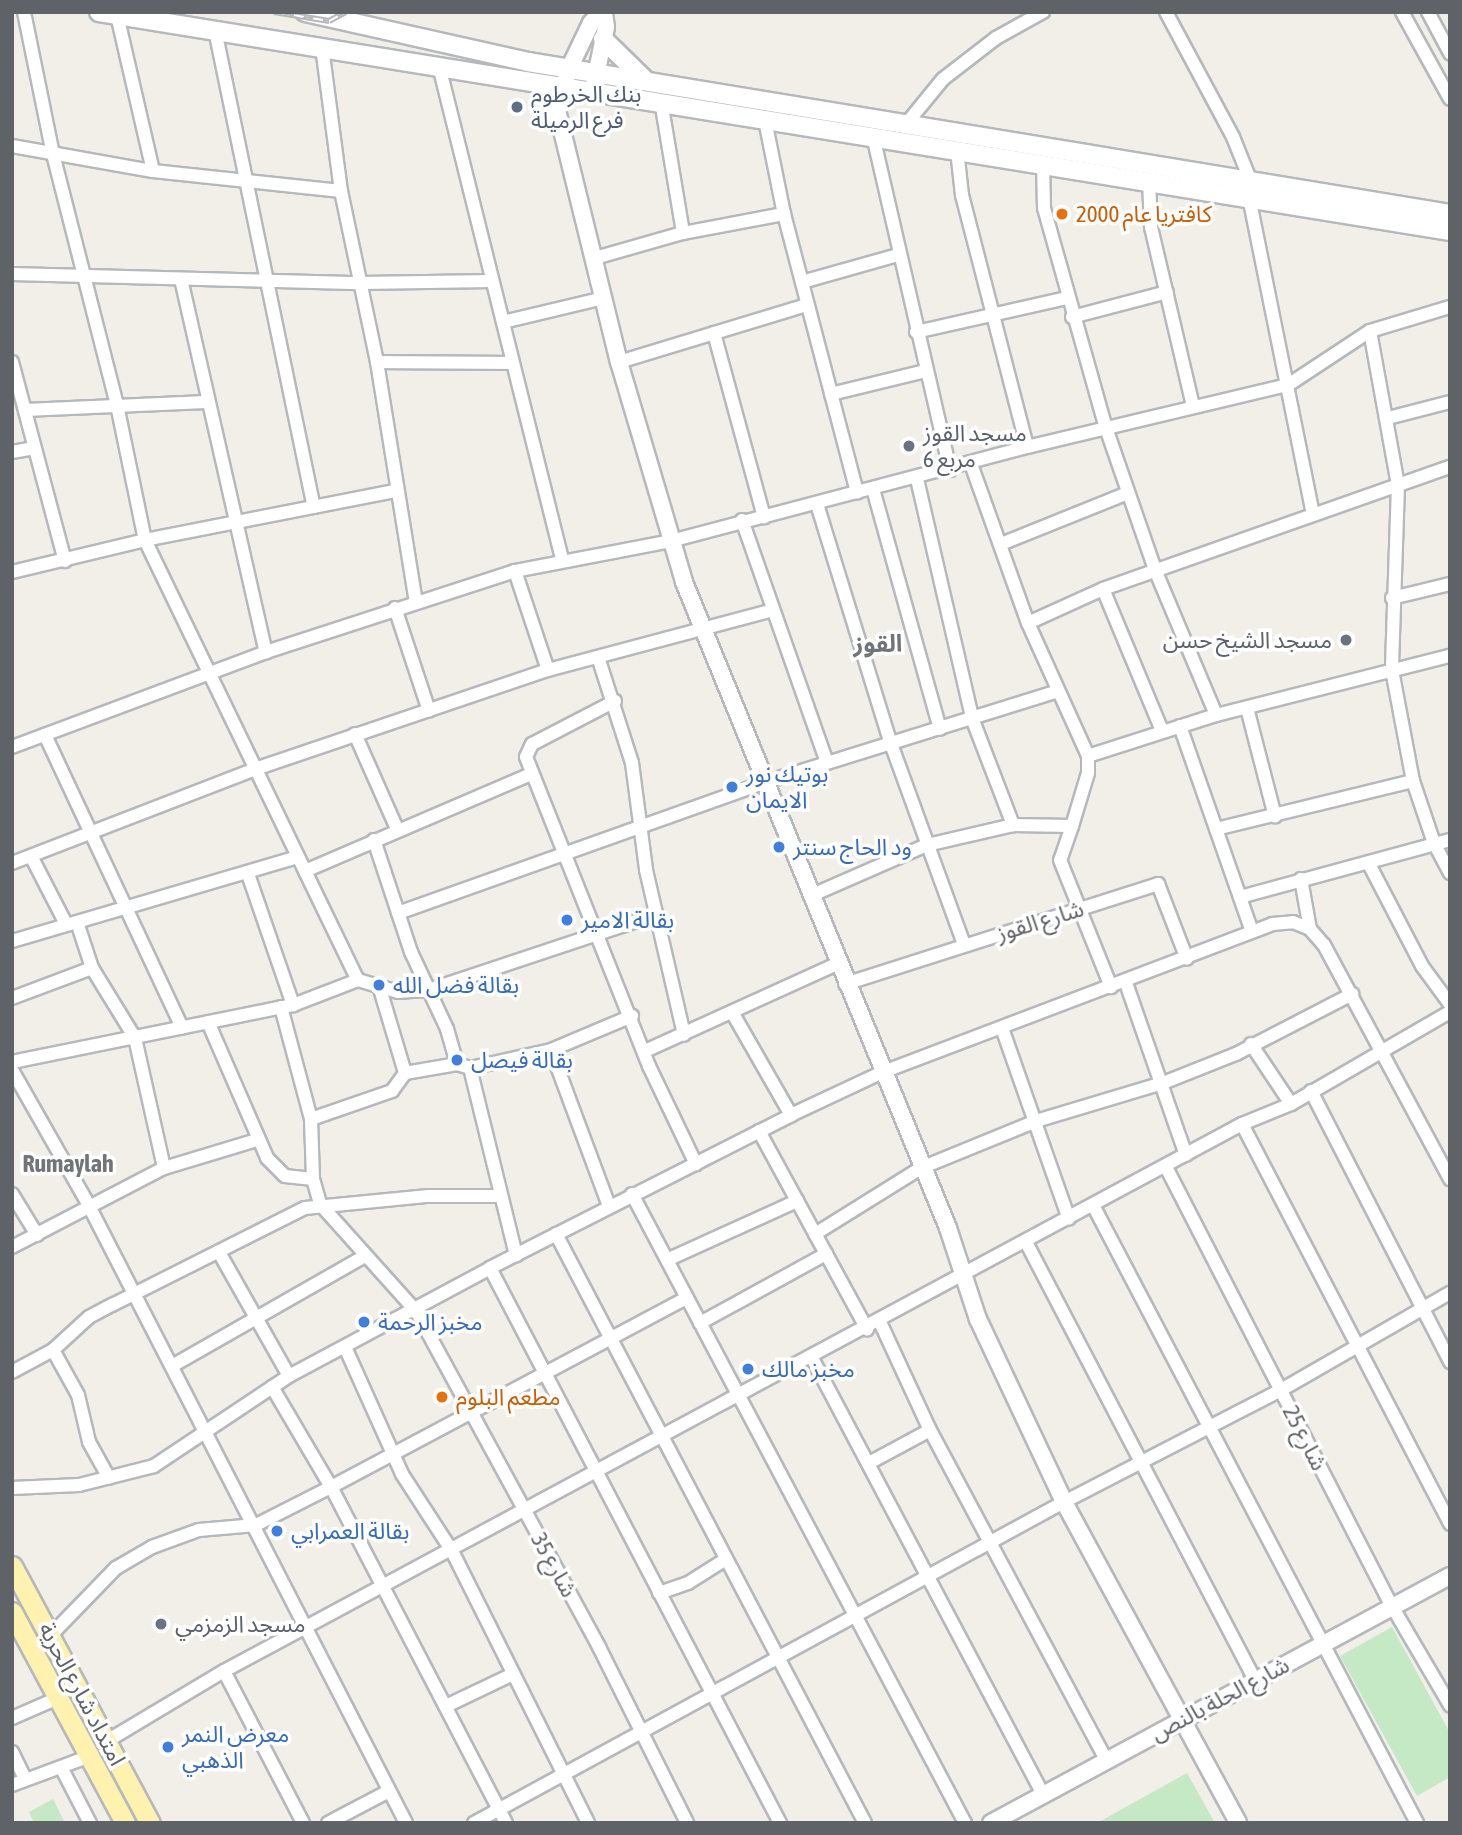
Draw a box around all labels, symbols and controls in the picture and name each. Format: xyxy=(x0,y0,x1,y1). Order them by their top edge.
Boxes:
place label: بنك الخرطوم فرع الرميلة xyxy=(531,80,642,134)
marker: بنك الخرطوم فرع الرميلة xyxy=(509,99,525,115)
place label: كافتريا عام 2000 xyxy=(1076,200,1212,228)
marker: كافتريا عام 2000 xyxy=(1054,206,1070,222)
place label: مسجد القوز مربع 6 xyxy=(923,419,1027,473)
marker: مسجد القوز مربع 6 xyxy=(901,438,917,454)
place label: مسجد الشيخ حسن xyxy=(1163,626,1332,654)
district label: القوز xyxy=(854,630,902,658)
marker: مسجد الشيخ حسن xyxy=(1338,632,1354,648)
place label: بوتيك نور الايمان xyxy=(746,760,828,814)
marker: بوتيك نور الايمان xyxy=(724,779,740,795)
place label: ود الحاج سنتر xyxy=(793,833,912,861)
marker: ود الحاج سنتر xyxy=(771,839,787,855)
street label: شارع القوز xyxy=(993,895,1087,947)
place label: بقالة الامير xyxy=(581,906,674,934)
marker: بقالة الامير xyxy=(559,912,575,928)
place label: بقالة فضل الله xyxy=(393,971,519,999)
marker: بقالة فضل الله xyxy=(371,977,387,993)
place label: بقالة فيصل xyxy=(471,1046,573,1074)
marker: بقالة فيصل xyxy=(449,1052,465,1068)
district label: Rumaylah xyxy=(22,1150,114,1178)
place label: مخبز الرحمة xyxy=(378,1308,483,1336)
marker: مخبز الرحمة xyxy=(356,1314,372,1330)
place label: مخبز مالك xyxy=(762,1355,855,1383)
marker: مخبز مالك xyxy=(740,1361,756,1377)
place label: مطعم البلوم xyxy=(456,1383,561,1411)
marker: مطعم البلوم xyxy=(434,1389,450,1405)
street label: شارع 25 xyxy=(1277,1401,1333,1475)
place label: بقالة العمرابي xyxy=(291,1517,409,1545)
marker: بقالة العمرابي xyxy=(269,1523,285,1539)
street label: شارع 35 xyxy=(525,1528,583,1602)
place label: مسجد الزمزمي xyxy=(175,1610,306,1638)
marker: مسجد الزمزمي xyxy=(153,1616,169,1632)
street label: امتداد شارع الحرية xyxy=(33,1618,131,1770)
street label: شارع الحلة بالنص xyxy=(1146,1651,1294,1747)
place label: معرض النمر الذهبي xyxy=(182,1720,289,1774)
marker: معرض النمر الذهبي xyxy=(160,1739,176,1755)

